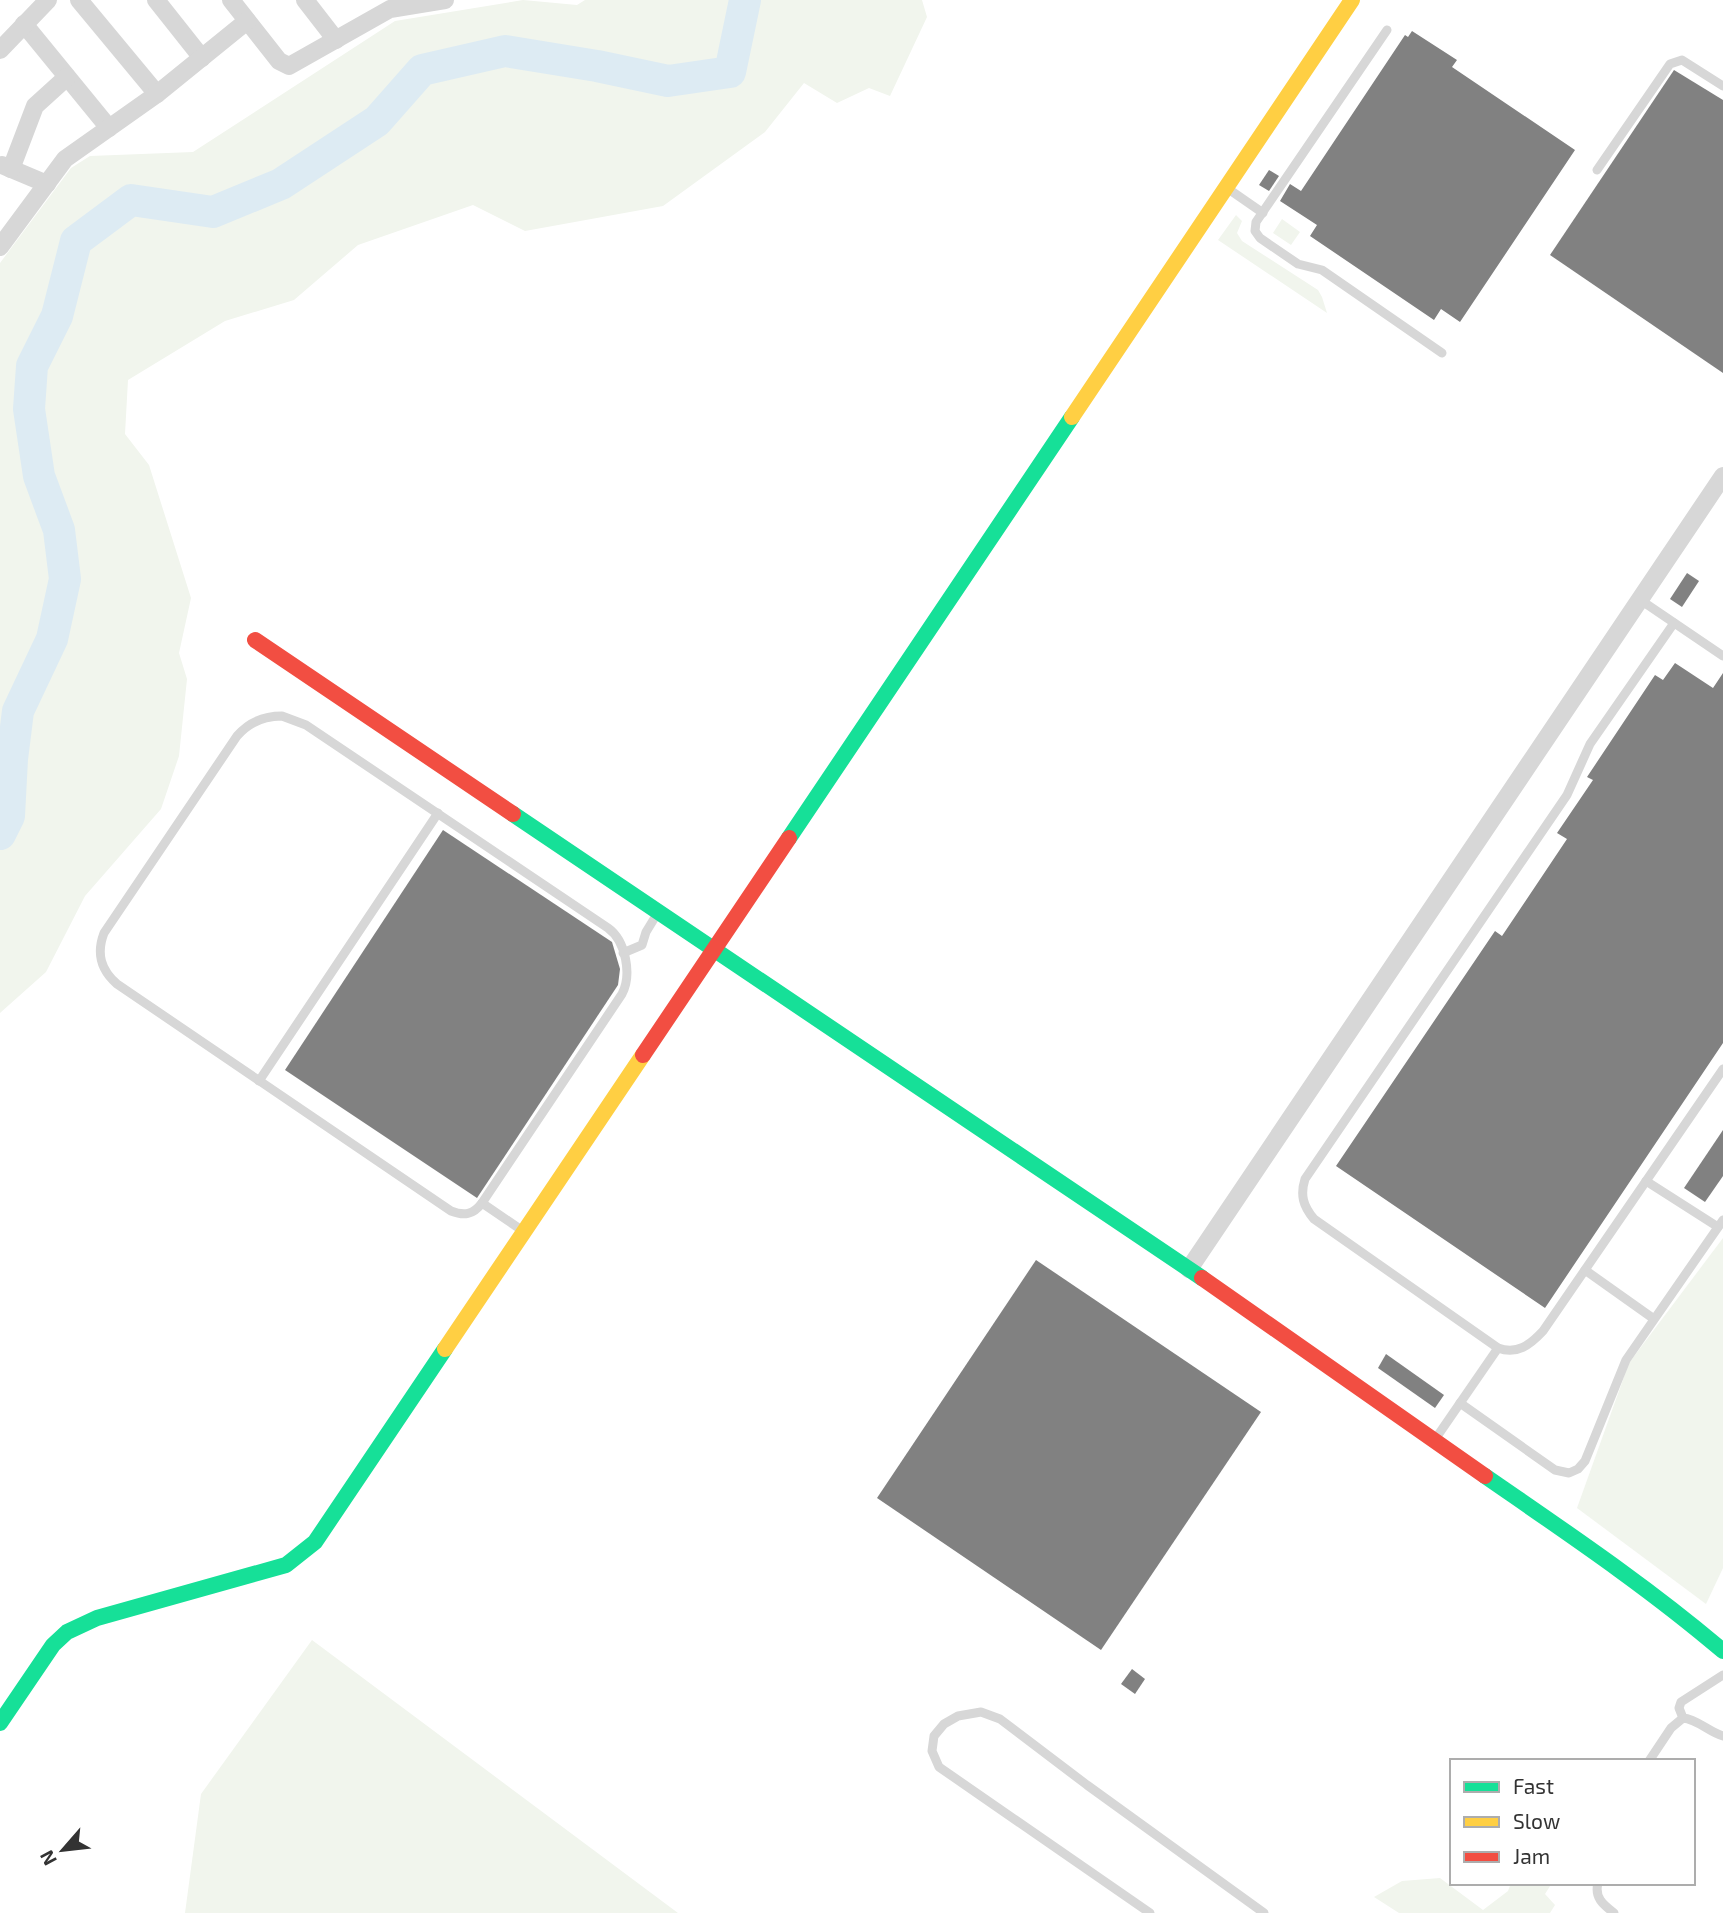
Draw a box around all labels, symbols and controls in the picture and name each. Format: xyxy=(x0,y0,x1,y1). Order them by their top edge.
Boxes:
legend xyxy=(1450,1759,1695,1885)
text: Fast xyxy=(1513,1773,1554,1798)
text: Slow xyxy=(1513,1808,1560,1833)
north arrow xyxy=(28,1815,98,1885)
text: Jam xyxy=(1513,1843,1550,1868)
text: N xyxy=(34,1847,61,1870)

